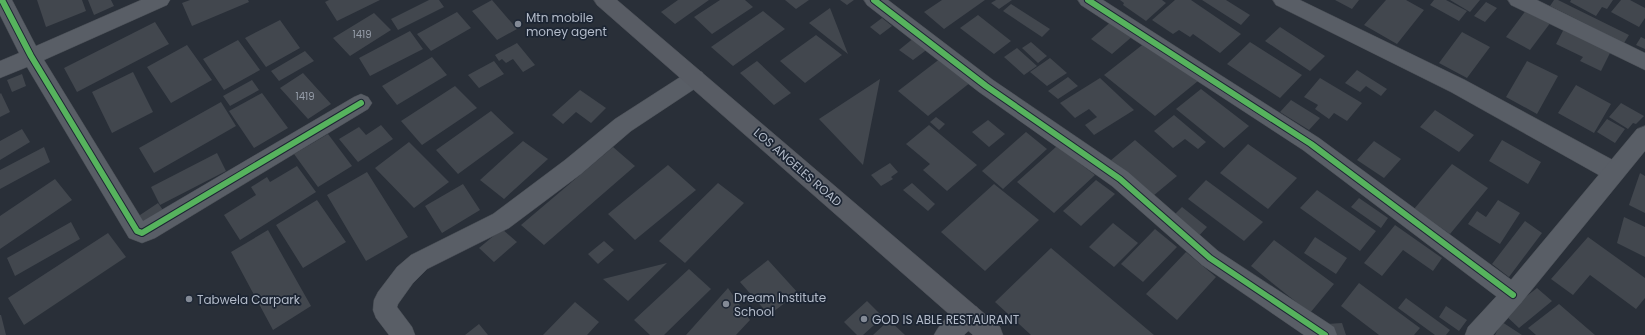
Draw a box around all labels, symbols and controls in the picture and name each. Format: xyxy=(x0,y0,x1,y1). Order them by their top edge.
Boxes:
place label: Mtn mobile money agent xyxy=(526,9,607,40)
marker: Mtn mobile money agent xyxy=(513,19,523,29)
house number: 1419 xyxy=(353,27,372,42)
house number: 1419 xyxy=(296,89,315,104)
street label: LOS ANGELES ROAD xyxy=(750,124,846,210)
place label: Dream Institute School xyxy=(734,289,826,320)
place label: Tabwela Carpark xyxy=(197,291,301,308)
marker: Tabwela Carpark xyxy=(184,294,194,304)
marker: Dream Institute School xyxy=(721,299,731,309)
place label: GOD IS ABLE RESTAURANT xyxy=(872,311,1020,328)
marker: GOD IS ABLE RESTAURANT xyxy=(859,314,869,324)

